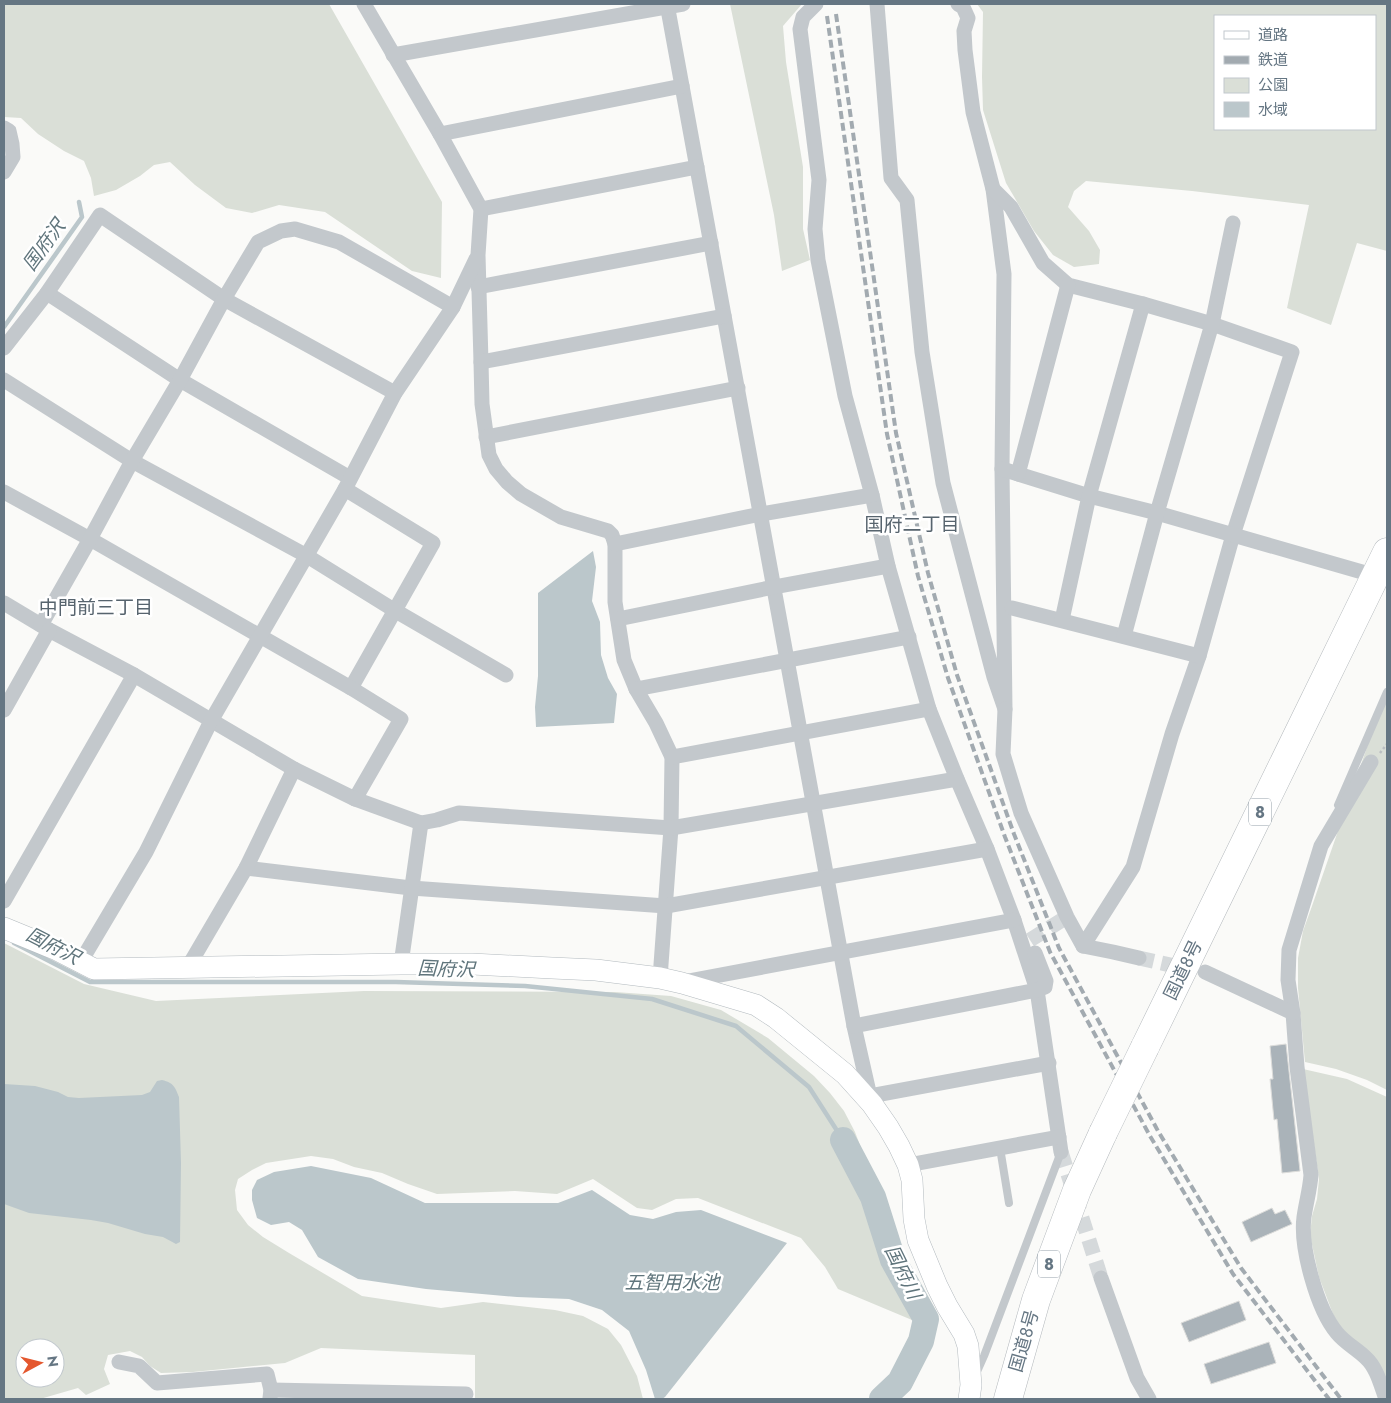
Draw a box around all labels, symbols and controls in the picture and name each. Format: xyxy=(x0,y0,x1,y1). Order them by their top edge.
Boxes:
legend xyxy=(1214,15,1376,130)
text: 道路 xyxy=(1258,24,1288,46)
text: 鉄道 xyxy=(1258,49,1288,71)
text: 公園 xyxy=(1258,74,1288,96)
text: 水域 xyxy=(1258,99,1288,121)
water label: 国府沢 xyxy=(16,212,73,276)
district label: 国府二丁目 xyxy=(864,511,960,538)
district label: 中門前三丁目 xyxy=(39,594,153,621)
road number: 8 xyxy=(1249,799,1271,826)
water label: 国府沢 xyxy=(21,921,87,972)
street label: 国道8号 xyxy=(1157,936,1209,1004)
water label: 国府沢 xyxy=(417,955,478,984)
water label: 国府川 xyxy=(878,1240,929,1305)
road number: 8 xyxy=(1038,1250,1060,1278)
water label: 五智用水池 xyxy=(624,1269,721,1296)
street label: 国道8号 xyxy=(1003,1307,1045,1375)
north arrow xyxy=(15,1338,65,1388)
text: N xyxy=(42,1355,64,1368)

